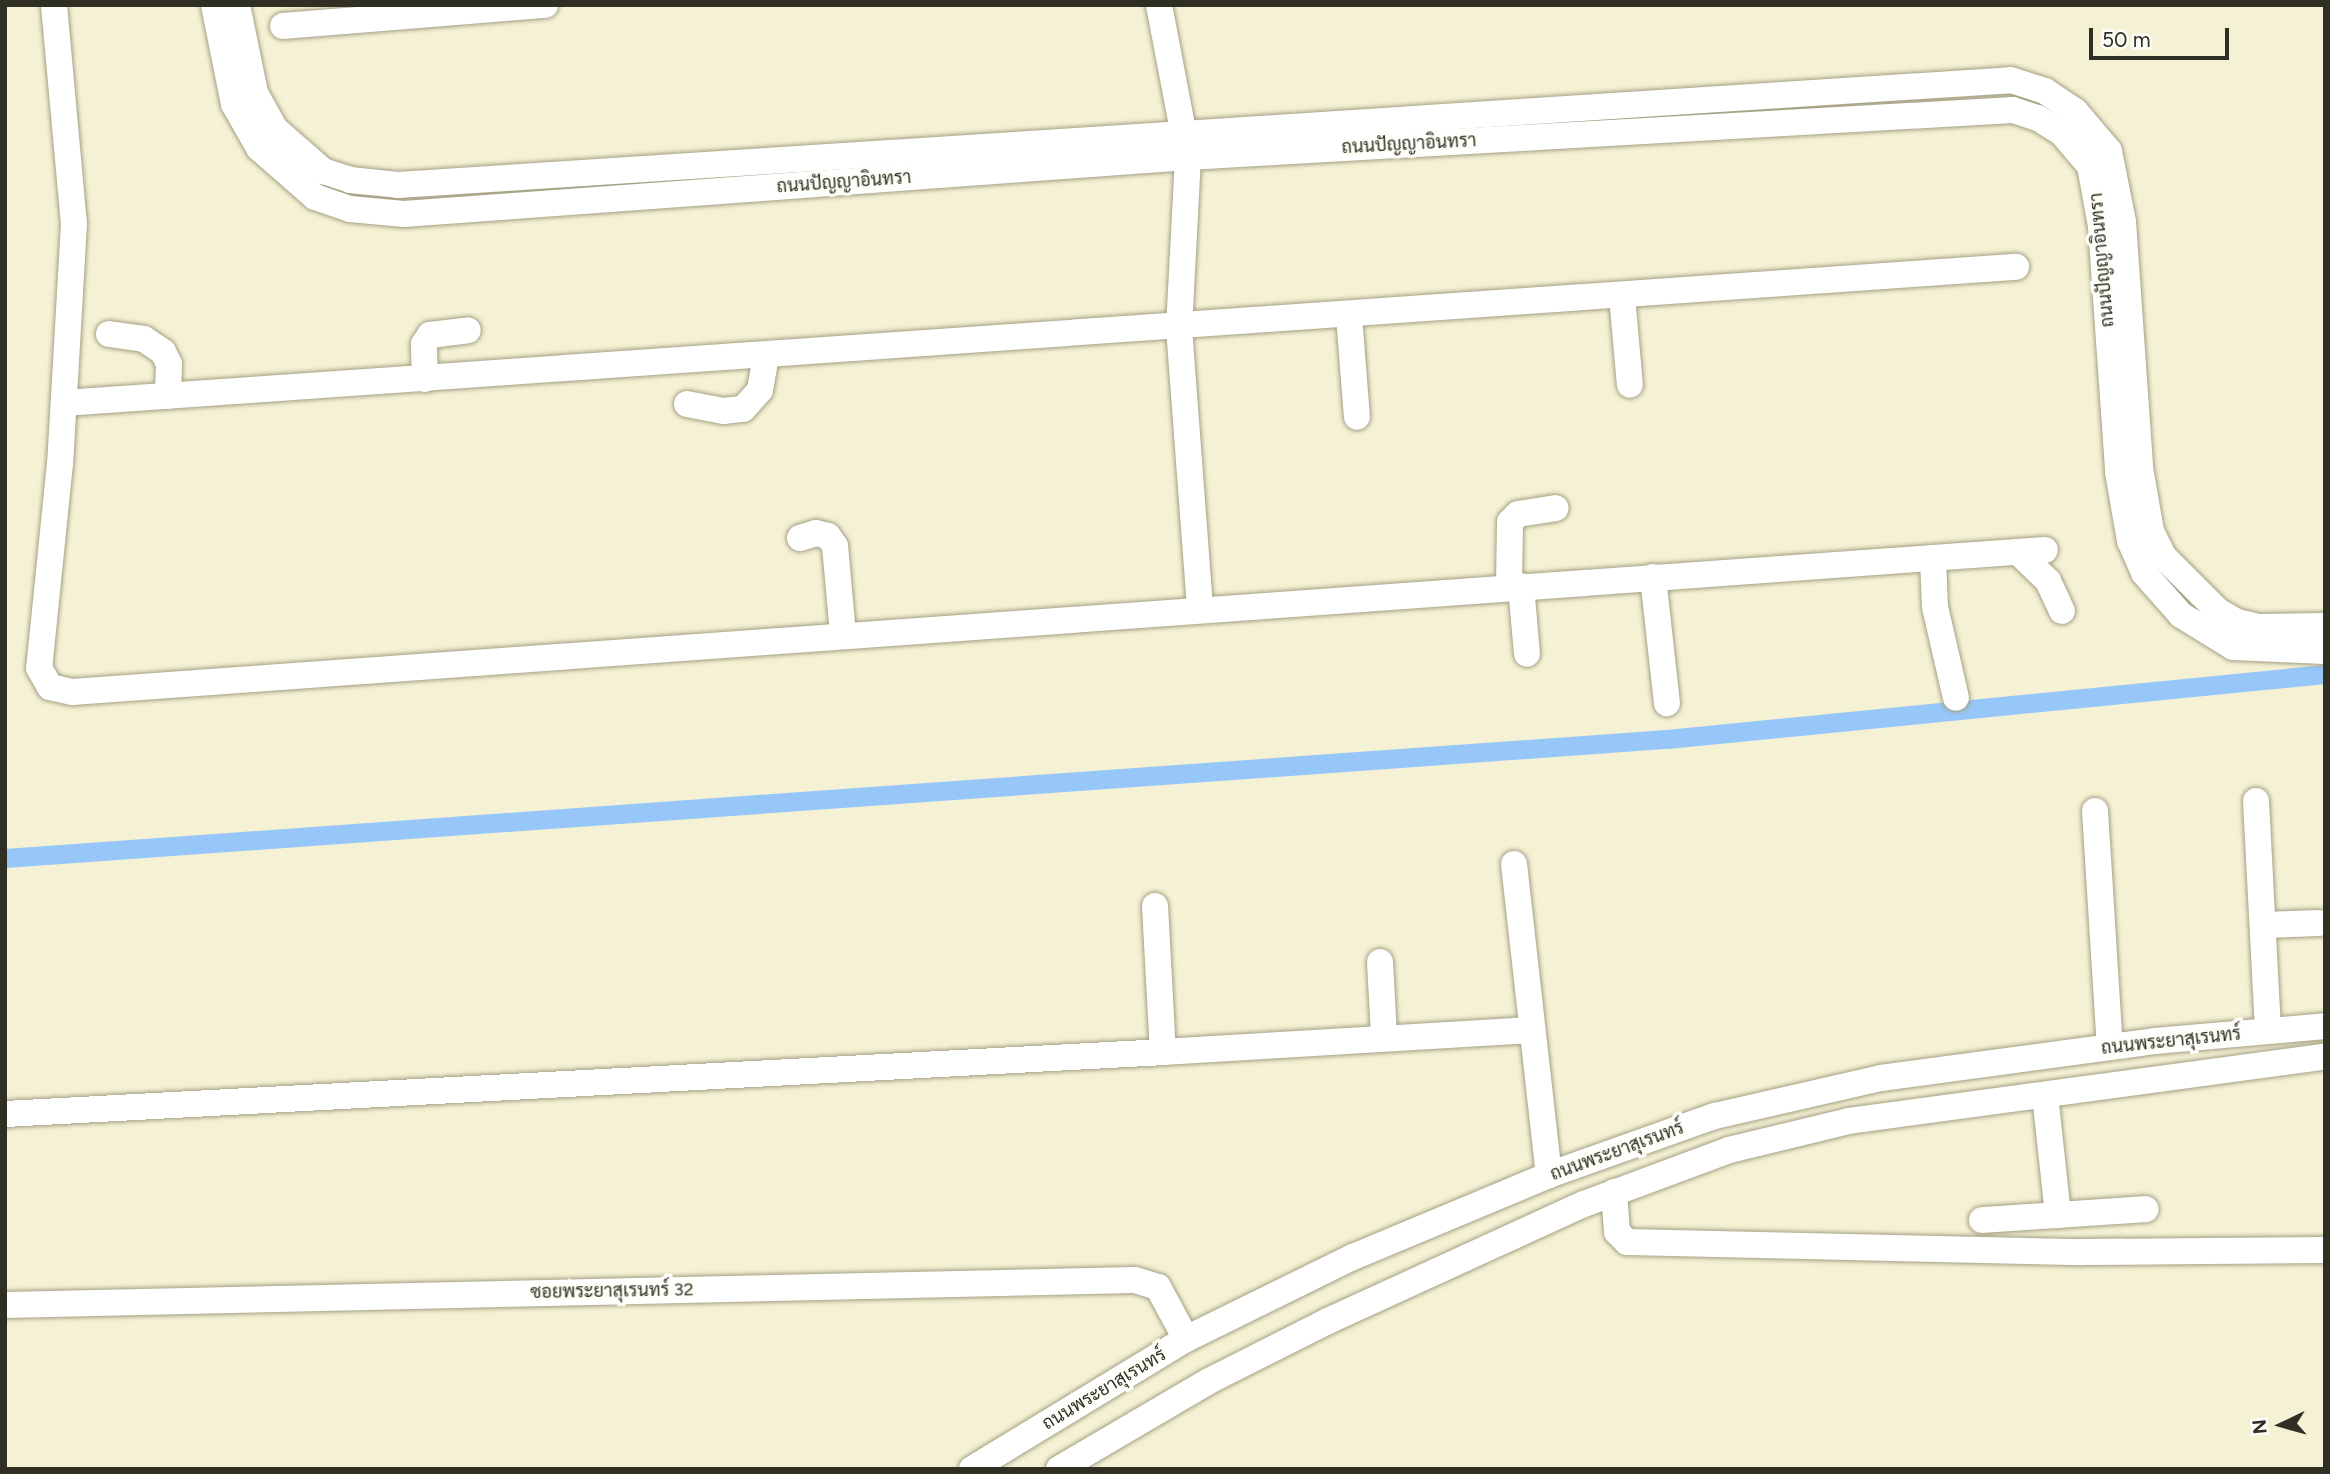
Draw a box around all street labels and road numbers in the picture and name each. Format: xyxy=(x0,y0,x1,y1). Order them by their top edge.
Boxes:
street label: ถนนปัญญาอินทรา xyxy=(1341,130,1477,158)
street label: ถนนปัญญาอินทรา xyxy=(776,167,912,197)
street label: ถนนปัญญาอินทรา xyxy=(2085,192,2119,328)
street label: ถนนพระยาสุเรนทร์ xyxy=(2100,1023,2242,1059)
street label: ถนนพระยาสุเรนทร์ xyxy=(1547,1117,1687,1185)
street label: ซอยพระยาสุเรนทร์ 32 xyxy=(530,1279,694,1303)
street label: ถนนพระยาสุเรนทร์ xyxy=(1038,1344,1170,1434)

